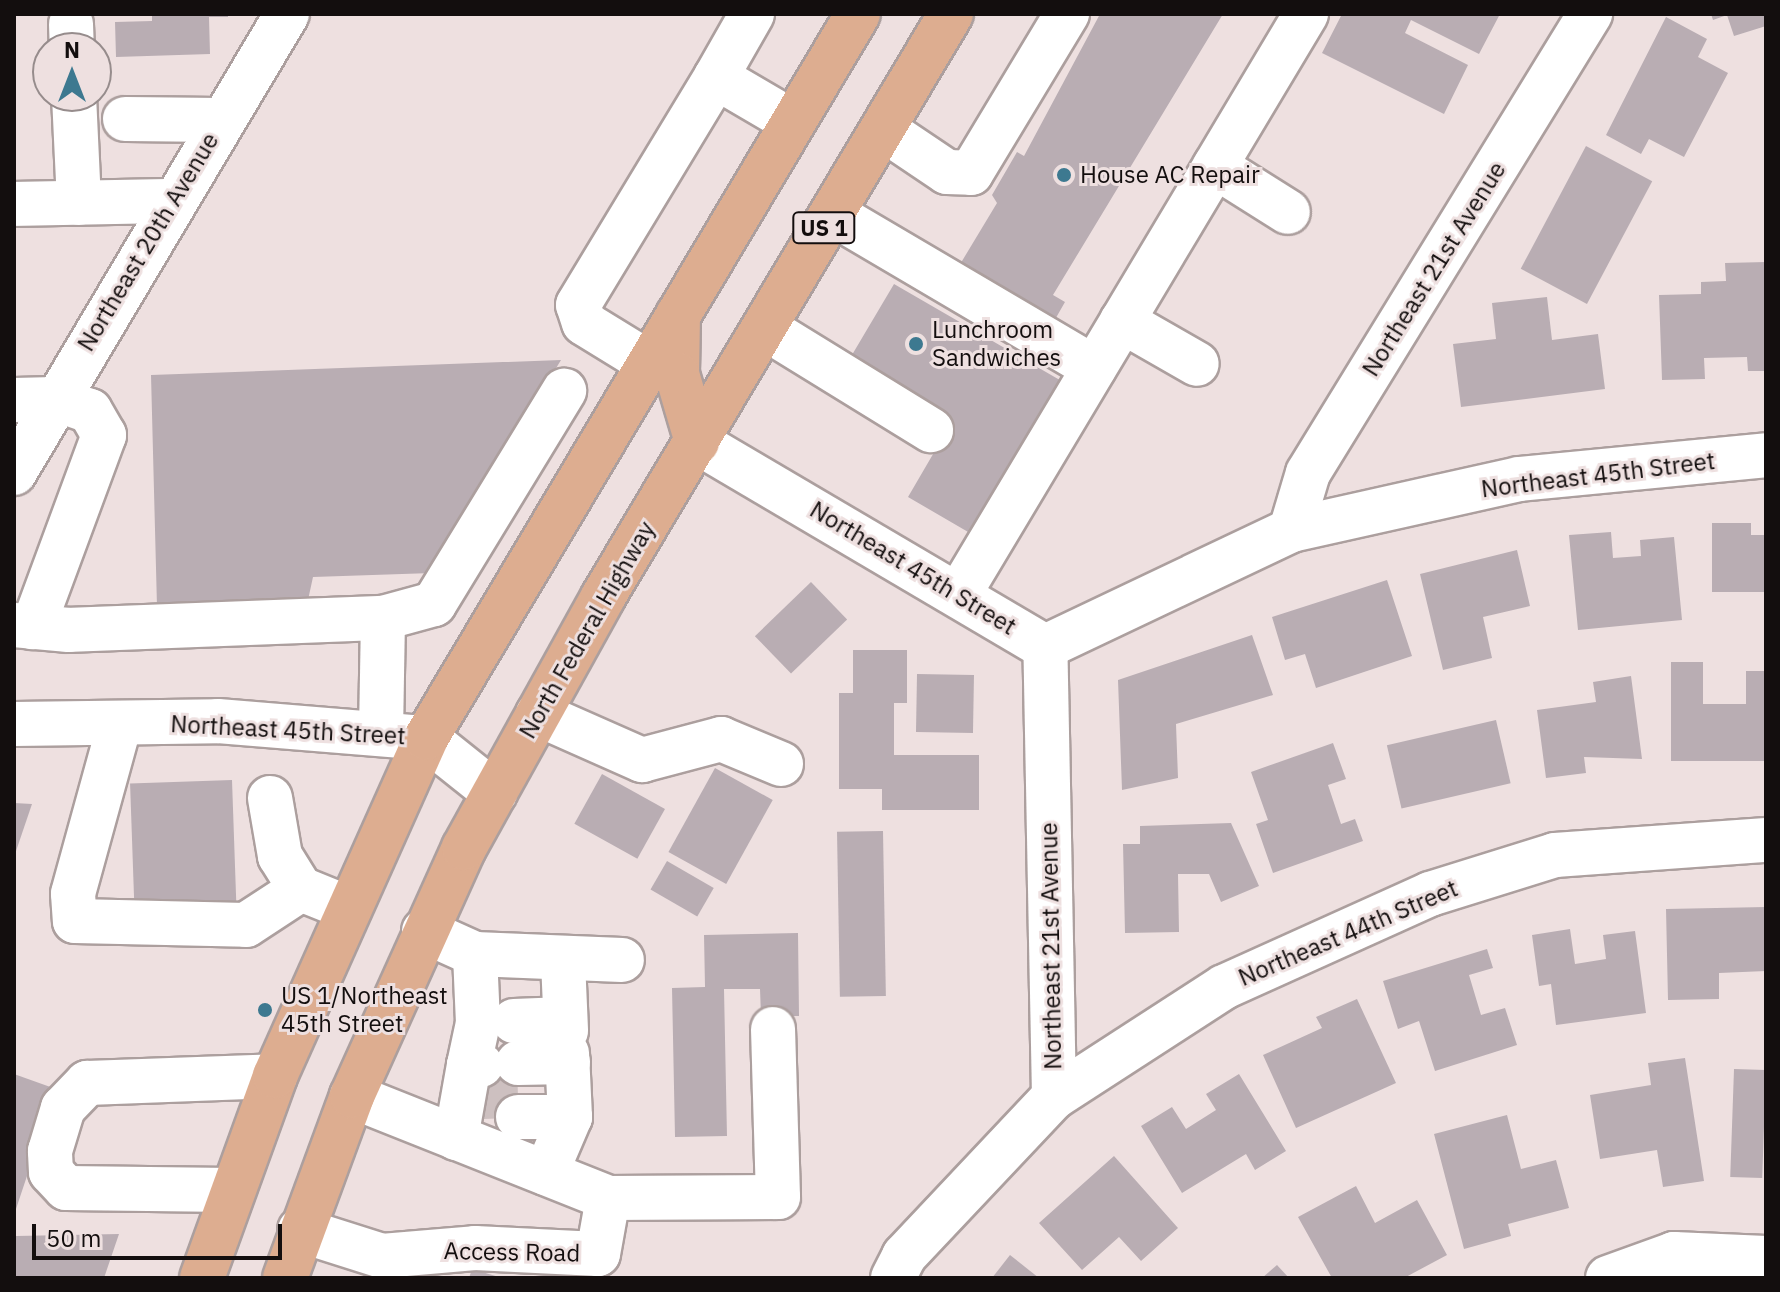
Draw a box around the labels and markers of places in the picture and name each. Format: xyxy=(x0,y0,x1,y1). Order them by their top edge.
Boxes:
place label: House AC Repair xyxy=(1080,161,1260,189)
marker: House AC Repair xyxy=(1055,166,1073,184)
place label: Lunchroom Sandwiches xyxy=(932,316,1061,372)
marker: Lunchroom Sandwiches xyxy=(907,335,925,353)
place label: US 1/Northeast 45th Street xyxy=(281,982,448,1038)
marker: US 1/Northeast 45th Street xyxy=(256,1001,274,1019)

